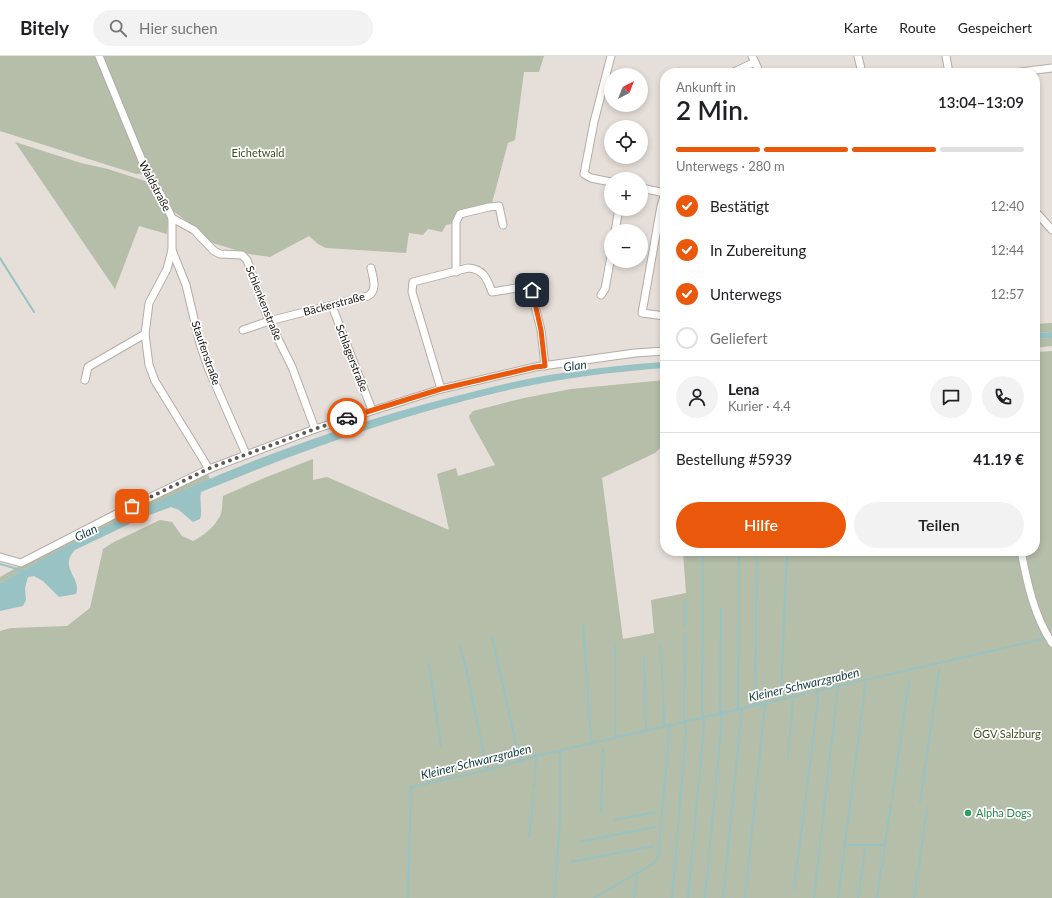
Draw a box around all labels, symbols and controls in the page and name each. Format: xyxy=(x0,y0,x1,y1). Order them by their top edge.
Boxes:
search box xyxy=(93,10,373,46)
text: Bitely xyxy=(20,16,69,39)
icon: search xyxy=(107,17,129,39)
text: Hier suchen xyxy=(139,19,218,37)
text: Karte xyxy=(844,19,877,36)
text: Route xyxy=(899,19,936,36)
text: Gespeichert xyxy=(958,19,1032,36)
north arrow xyxy=(604,68,648,112)
map controls xyxy=(604,68,648,268)
text: Ankunft in xyxy=(676,79,736,95)
text: 13:04–13:09 xyxy=(938,93,1024,111)
text: 2 Min. xyxy=(676,94,749,126)
button: locate xyxy=(604,120,648,164)
park label: Eichetwald xyxy=(232,146,284,159)
street label: Waldstraße xyxy=(137,158,174,213)
text: Unterwegs · 280 m xyxy=(676,158,785,174)
button: + xyxy=(604,172,648,216)
icon: check xyxy=(676,195,698,217)
text: Bestätigt xyxy=(710,197,769,215)
text: 12:40 xyxy=(991,198,1024,214)
button: − xyxy=(604,224,648,268)
icon: check xyxy=(676,239,698,261)
text: In Zubereitung xyxy=(710,241,806,259)
text: 12:44 xyxy=(991,242,1024,258)
street label: Schlenkenstraße xyxy=(244,264,285,342)
pin xyxy=(515,273,549,307)
icon: home xyxy=(521,279,543,301)
icon: check xyxy=(676,283,698,305)
text: Unterwegs xyxy=(710,285,782,303)
text: 12:57 xyxy=(991,286,1024,302)
street label: Bäckerstraße xyxy=(302,289,366,318)
street label: Staufenstraße xyxy=(189,319,224,387)
street label: Schlagerstraße xyxy=(334,322,371,394)
text: Geliefert xyxy=(710,329,768,347)
water label: Glan xyxy=(562,357,587,374)
button: person xyxy=(676,376,718,418)
button: chat xyxy=(930,376,972,418)
button: phone xyxy=(982,376,1024,418)
text: Lena xyxy=(728,380,760,398)
courier xyxy=(327,398,367,438)
text: Kurier · 4.4 xyxy=(728,398,791,414)
icon: car xyxy=(336,407,358,429)
text: Bestellung #5939 xyxy=(676,450,792,468)
text: 41.19 € xyxy=(973,450,1024,468)
pin xyxy=(115,489,149,523)
icon: bag xyxy=(121,495,143,517)
button: Hilfe xyxy=(676,502,846,548)
button: Teilen xyxy=(854,502,1024,548)
water label: Glan xyxy=(72,521,100,544)
water label: Kleiner Schwarzgraben xyxy=(747,664,861,705)
park label: ÖGV Salzburg xyxy=(973,727,1041,740)
water label: Kleiner Schwarzgraben xyxy=(419,741,533,782)
place label: Alpha Dogs xyxy=(976,806,1032,819)
marker: Alpha Dogs xyxy=(963,808,973,818)

